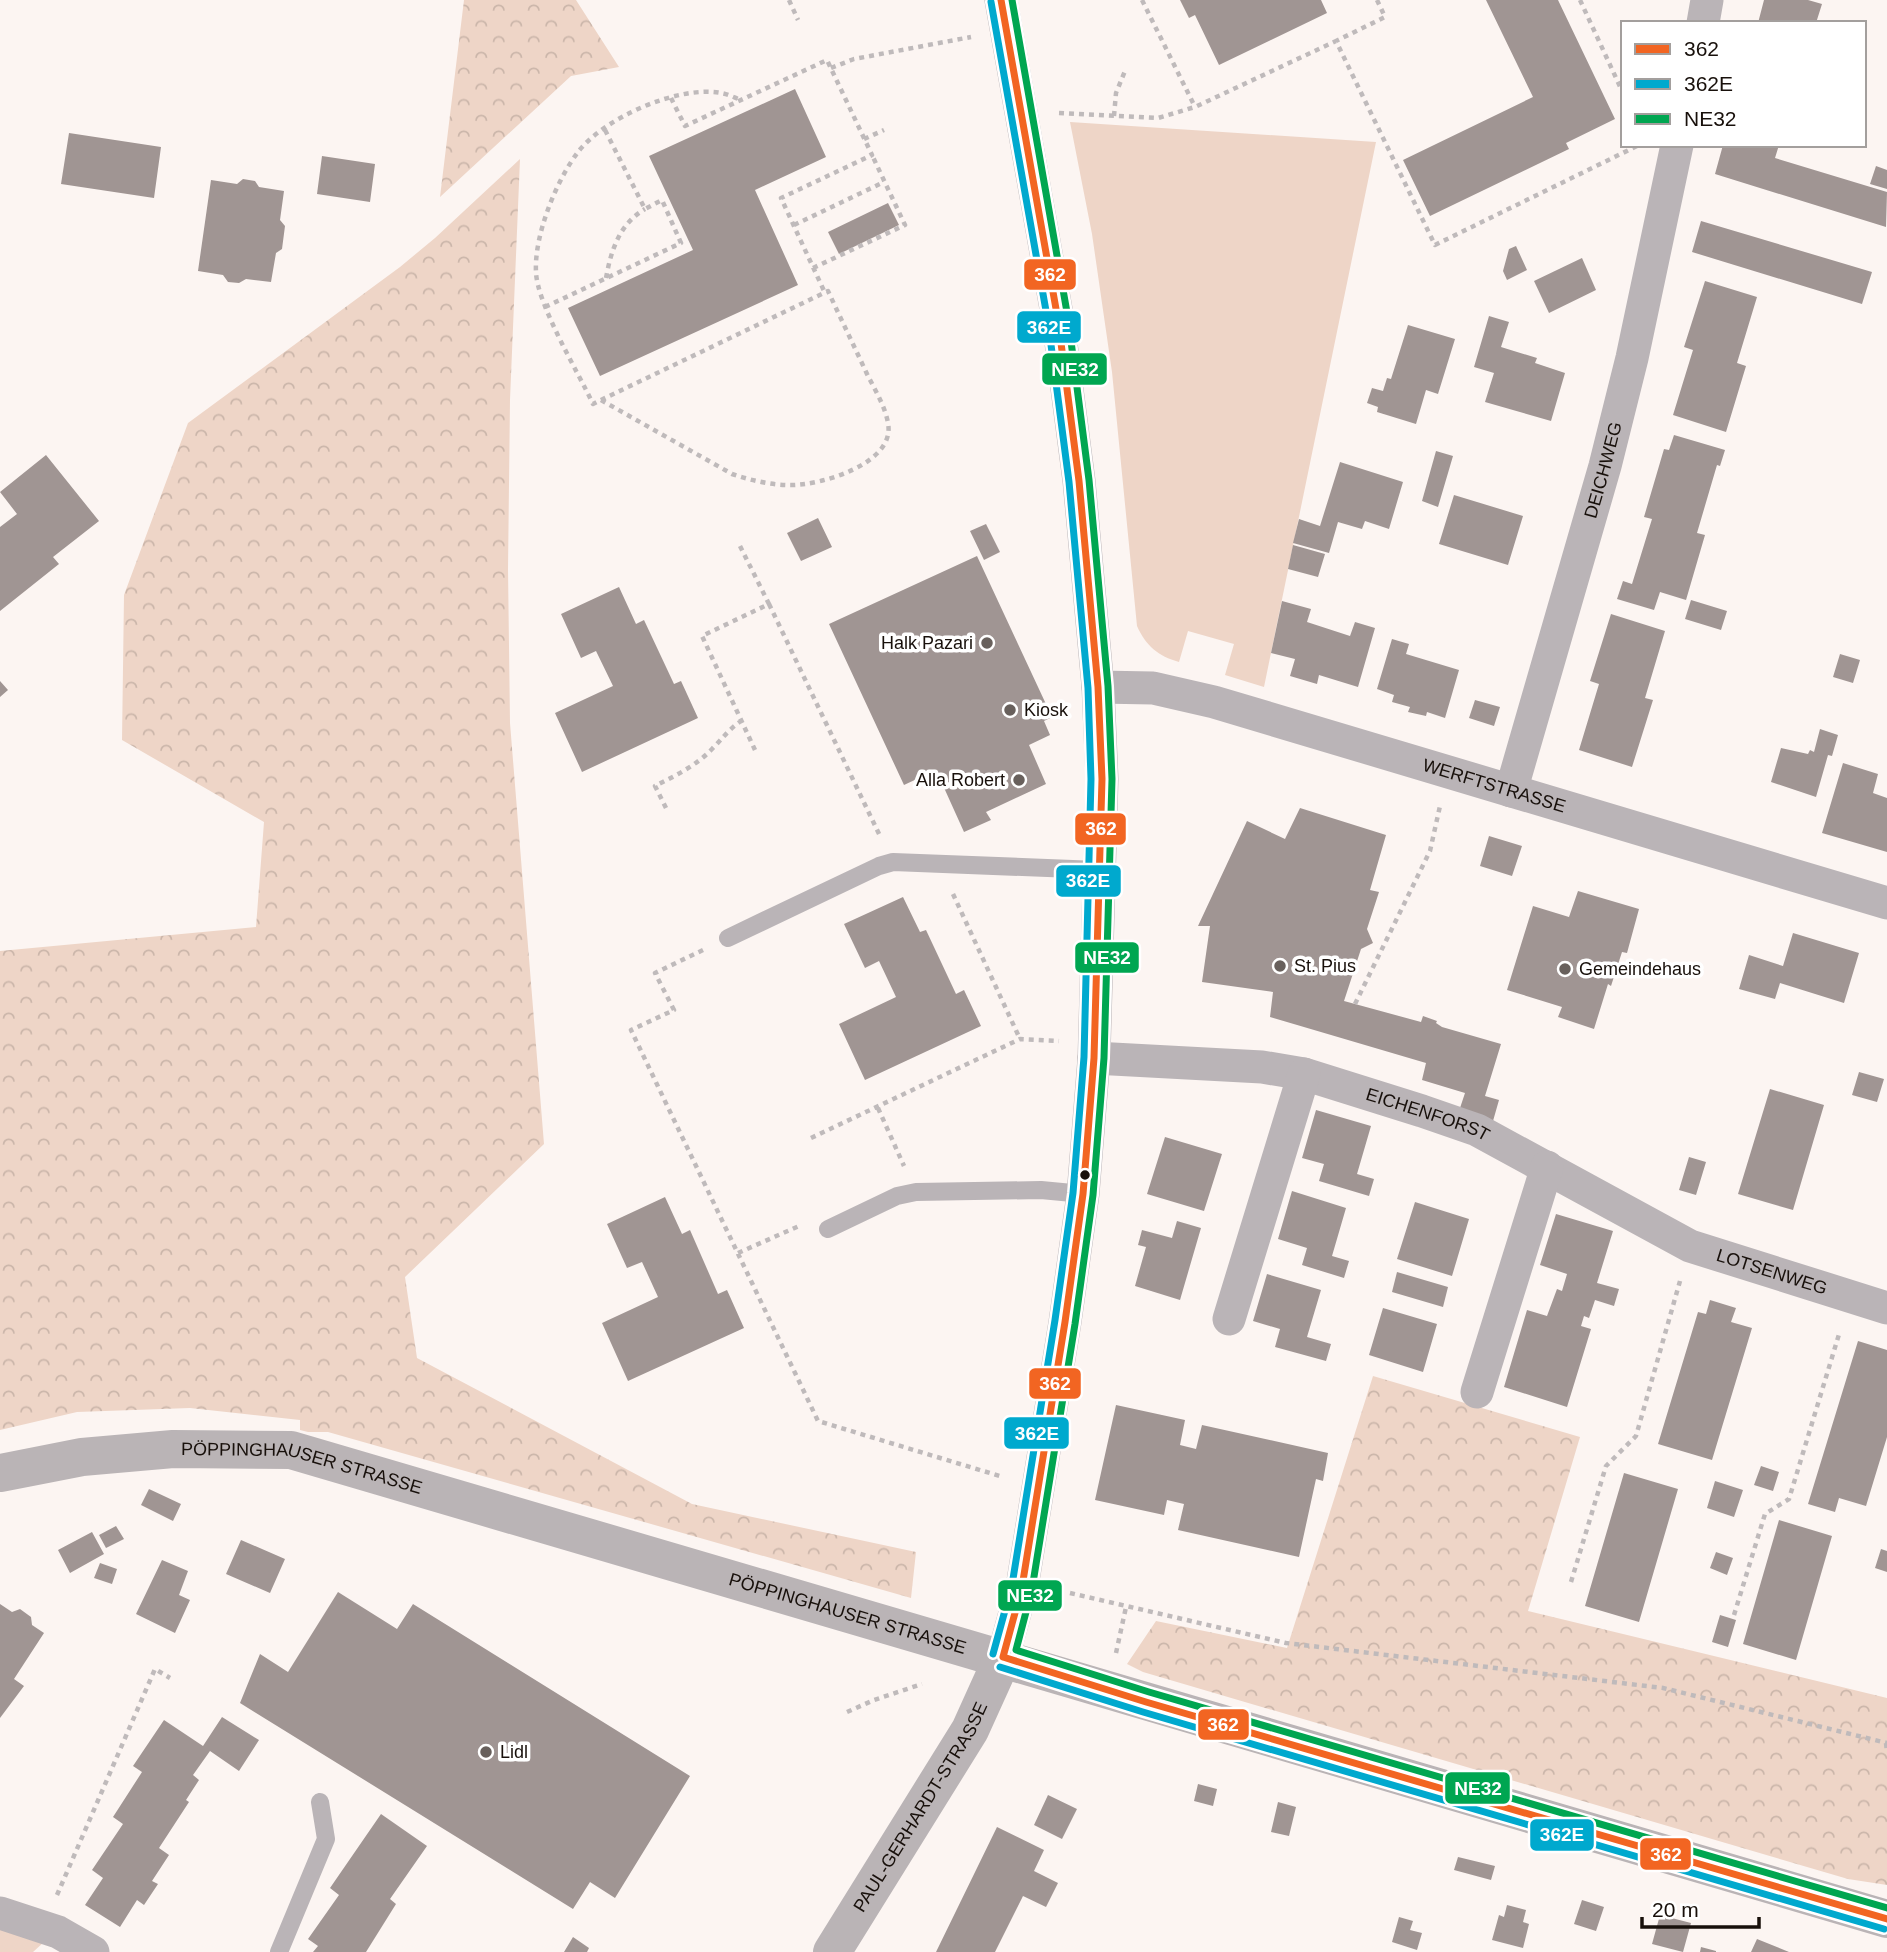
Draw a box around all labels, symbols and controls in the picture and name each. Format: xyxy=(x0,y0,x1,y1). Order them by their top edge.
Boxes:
legend xyxy=(1621,21,1866,147)
text: 362 xyxy=(1684,37,1719,60)
text: 362E xyxy=(1684,72,1733,95)
text: NE32 xyxy=(1684,107,1737,130)
line badge: 362 xyxy=(1023,258,1077,291)
text: 362 xyxy=(1034,264,1066,285)
line badge: 362E xyxy=(1016,310,1082,344)
text: 362E xyxy=(1027,317,1071,338)
line badge: NE32 xyxy=(1041,352,1108,386)
text: NE32 xyxy=(1051,359,1099,380)
street label: DEICHWEG xyxy=(1580,420,1626,521)
place label: Halk Pazari xyxy=(881,633,973,653)
marker: Halk Pazari xyxy=(979,635,995,651)
place label: Kiosk xyxy=(1024,700,1069,720)
marker: Kiosk xyxy=(1002,702,1018,718)
street label: WERFTSTRASSE xyxy=(1420,755,1568,816)
place label: Alla Robert xyxy=(916,770,1005,790)
marker: Alla Robert xyxy=(1011,772,1027,788)
line badge: 362 xyxy=(1074,812,1127,846)
text: 362 xyxy=(1085,818,1117,839)
line badge: 362E xyxy=(1055,864,1122,898)
text: 362E xyxy=(1066,870,1110,891)
line badge: NE32 xyxy=(1074,941,1140,974)
text: NE32 xyxy=(1083,947,1131,968)
place label: St. Pius xyxy=(1294,956,1356,976)
marker: St. Pius xyxy=(1272,958,1288,974)
place label: Gemeindehaus xyxy=(1579,959,1701,979)
marker: Gemeindehaus xyxy=(1557,961,1573,977)
street label: EICHENFORST xyxy=(1364,1084,1493,1145)
unlabelled marker xyxy=(1078,1168,1092,1182)
street label: LOTSENWEG xyxy=(1714,1245,1830,1299)
line badge: 362 xyxy=(1028,1367,1082,1400)
text: 362 xyxy=(1039,1373,1071,1394)
line badge: 362E xyxy=(1003,1416,1070,1450)
text: 362E xyxy=(1015,1423,1059,1444)
street label: PÖPPINGHAUSER STRASSE xyxy=(181,1439,425,1498)
street label: PÖPPINGHAUSER STRASSE xyxy=(727,1569,969,1658)
line badge: NE32 xyxy=(997,1579,1063,1612)
text: NE32 xyxy=(1006,1585,1054,1606)
street label: PAUL-GERHARDT-STRASSE xyxy=(849,1699,991,1916)
line badge: 362 xyxy=(1197,1708,1250,1741)
text: 362 xyxy=(1207,1714,1239,1735)
place label: Lidl xyxy=(500,1742,528,1762)
marker: Lidl xyxy=(478,1744,494,1760)
line badge: NE32 xyxy=(1444,1771,1511,1805)
text: NE32 xyxy=(1454,1778,1502,1799)
line badge: 362E xyxy=(1529,1818,1595,1852)
text: 362E xyxy=(1540,1824,1584,1845)
line badge: 362 xyxy=(1639,1837,1692,1871)
text: 362 xyxy=(1650,1844,1682,1865)
scale bar xyxy=(1642,1885,1759,1929)
text: 20 m xyxy=(1652,1898,1699,1921)

